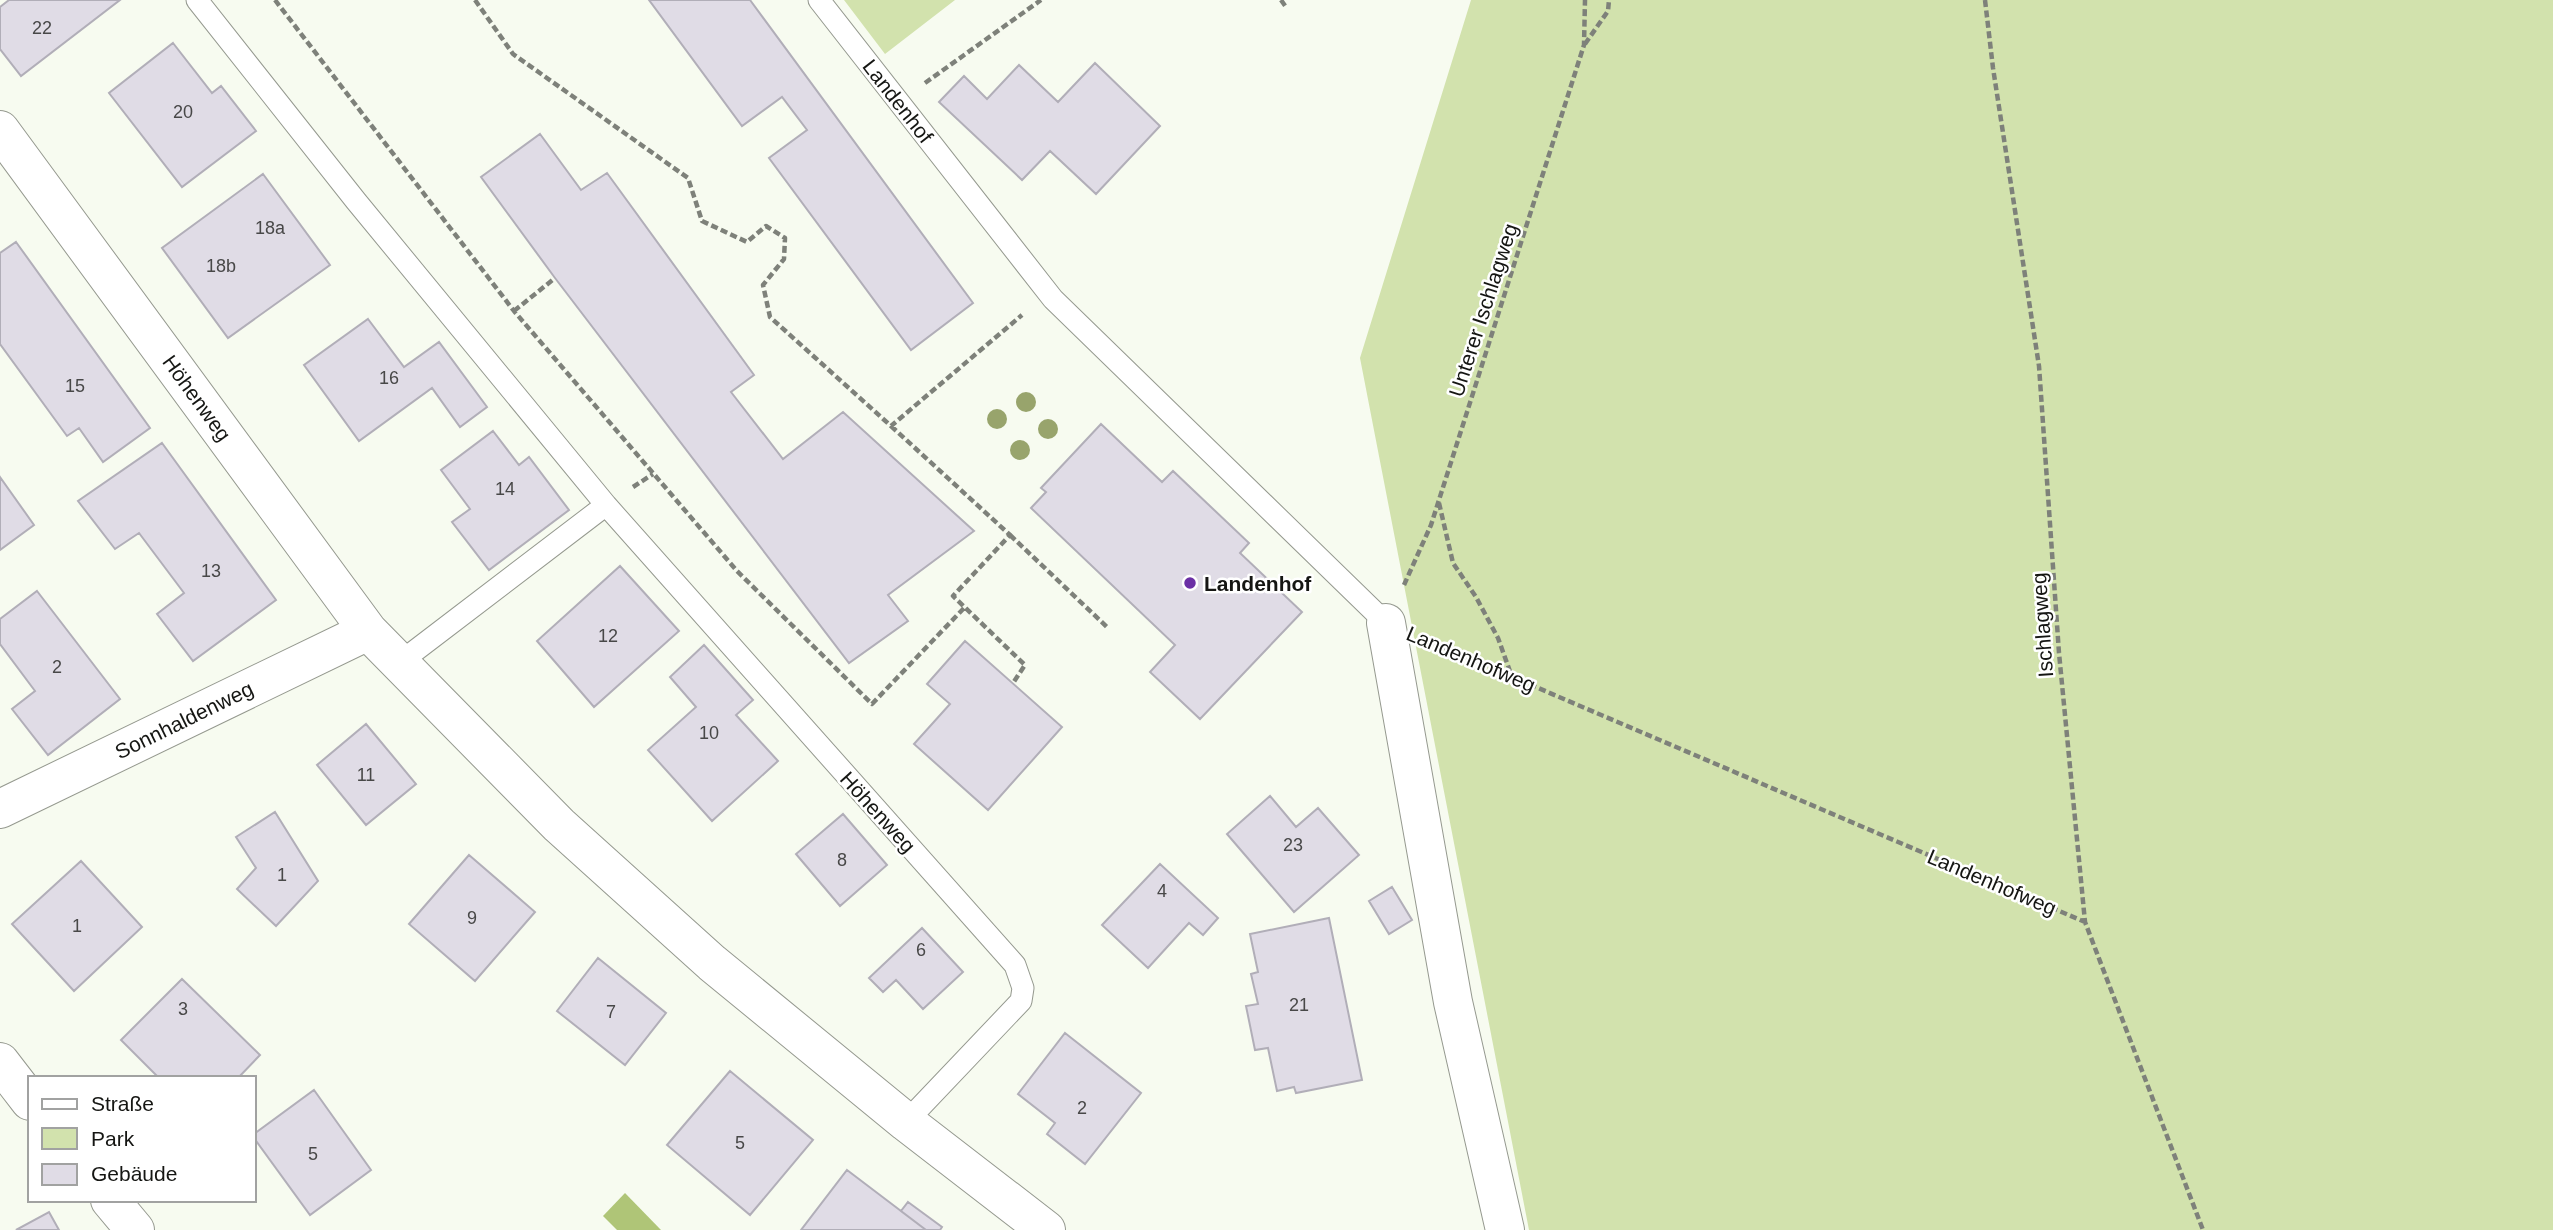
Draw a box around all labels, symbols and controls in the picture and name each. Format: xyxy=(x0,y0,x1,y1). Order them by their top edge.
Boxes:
house number: 22 xyxy=(32,18,52,38)
street label: Landenhof xyxy=(858,55,938,147)
house number: 20 xyxy=(173,102,193,122)
house number: 18a xyxy=(255,218,286,238)
street label: Unterer Ischlagweg xyxy=(1444,220,1522,400)
house number: 18b xyxy=(206,256,236,276)
street label: Höhenweg xyxy=(158,351,236,445)
house number: 16 xyxy=(379,368,399,388)
house number: 15 xyxy=(65,376,85,396)
house number: 14 xyxy=(495,479,515,499)
house number: 13 xyxy=(201,561,221,581)
place label: Landenhof xyxy=(1204,572,1312,595)
street label: Ischlagweg xyxy=(2027,572,2057,678)
marker: Landenhof xyxy=(1182,575,1198,591)
street label: Landenhofweg xyxy=(1403,621,1539,697)
house number: 12 xyxy=(598,626,618,646)
house number: 2 xyxy=(52,657,62,677)
street label: Sonnhaldenweg xyxy=(111,677,257,763)
house number: 10 xyxy=(699,723,719,743)
house number: 11 xyxy=(357,765,375,785)
street label: Höhenweg xyxy=(836,767,920,857)
house number: 23 xyxy=(1283,835,1303,855)
street label: Landenhofweg xyxy=(1924,844,2060,920)
house number: 8 xyxy=(837,850,847,870)
house number: 1 xyxy=(277,865,287,885)
house number: 4 xyxy=(1157,881,1167,901)
house number: 9 xyxy=(467,908,477,928)
house number: 1 xyxy=(72,916,82,936)
house number: 6 xyxy=(916,940,926,960)
house number: 21 xyxy=(1289,995,1309,1015)
house number: 3 xyxy=(178,999,188,1019)
house number: 7 xyxy=(606,1002,616,1022)
legend xyxy=(28,1076,256,1202)
text: Straße xyxy=(91,1092,154,1115)
house number: 2 xyxy=(1077,1098,1087,1118)
text: Park xyxy=(91,1127,135,1150)
house number: 5 xyxy=(735,1133,745,1153)
house number: 5 xyxy=(308,1144,318,1164)
text: Gebäude xyxy=(91,1162,177,1185)

